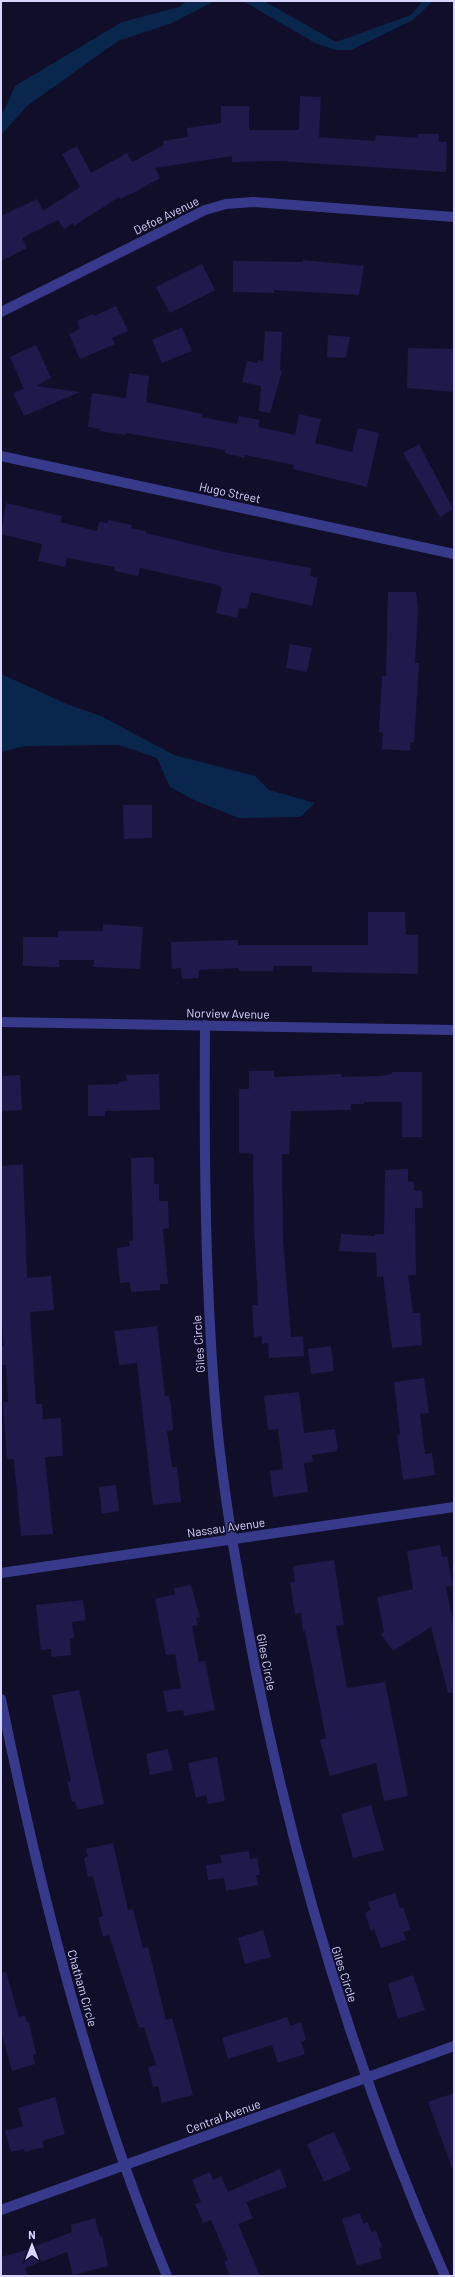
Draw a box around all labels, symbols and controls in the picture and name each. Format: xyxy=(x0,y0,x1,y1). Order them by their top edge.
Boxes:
street label: Defoe Avenue xyxy=(131,193,201,237)
street label: Hugo Street xyxy=(198,479,262,505)
street label: Norview Avenue xyxy=(186,1005,270,1021)
street label: Giles Circle xyxy=(189,1315,207,1373)
street label: Nassau Avenue xyxy=(186,1515,266,1539)
street label: Giles Circle xyxy=(255,1632,279,1692)
street label: Giles Circle xyxy=(329,1944,361,2004)
street label: Chatham Circle xyxy=(65,1948,101,2028)
street label: Central Avenue xyxy=(184,2096,262,2136)
north arrow xyxy=(12,2225,52,2265)
text: N xyxy=(28,2228,36,2241)

